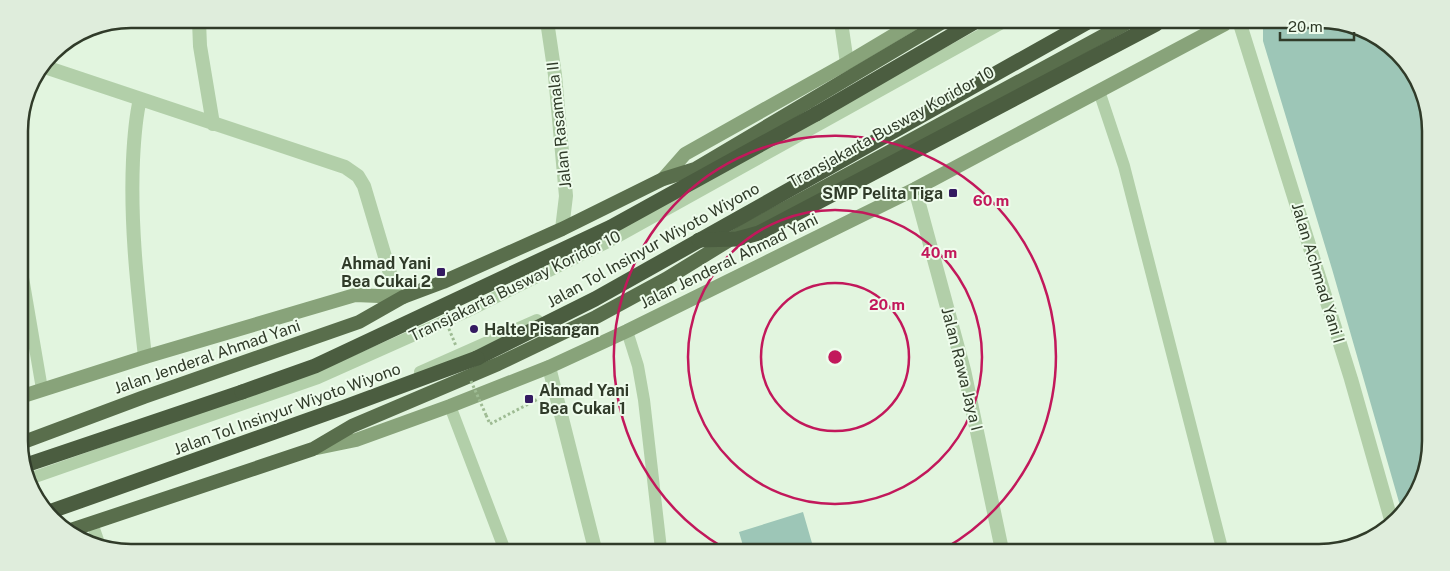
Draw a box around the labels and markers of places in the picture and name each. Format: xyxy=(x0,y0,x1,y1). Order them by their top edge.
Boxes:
place label: SMP Pelita Tiga xyxy=(822,184,943,203)
marker: SMP Pelita Tiga xyxy=(947,187,959,199)
place label: Ahmad Yani Bea Cukai 2 xyxy=(341,254,431,291)
marker: Ahmad Yani Bea Cukai 2 xyxy=(435,266,447,278)
place label: Halte Pisangan xyxy=(484,320,599,339)
marker: Halte Pisangan xyxy=(468,323,480,335)
centre of rings xyxy=(826,348,844,366)
place label: Ahmad Yani Bea Cukai 1 xyxy=(539,381,629,418)
marker: Ahmad Yani Bea Cukai 1 xyxy=(523,393,535,405)

